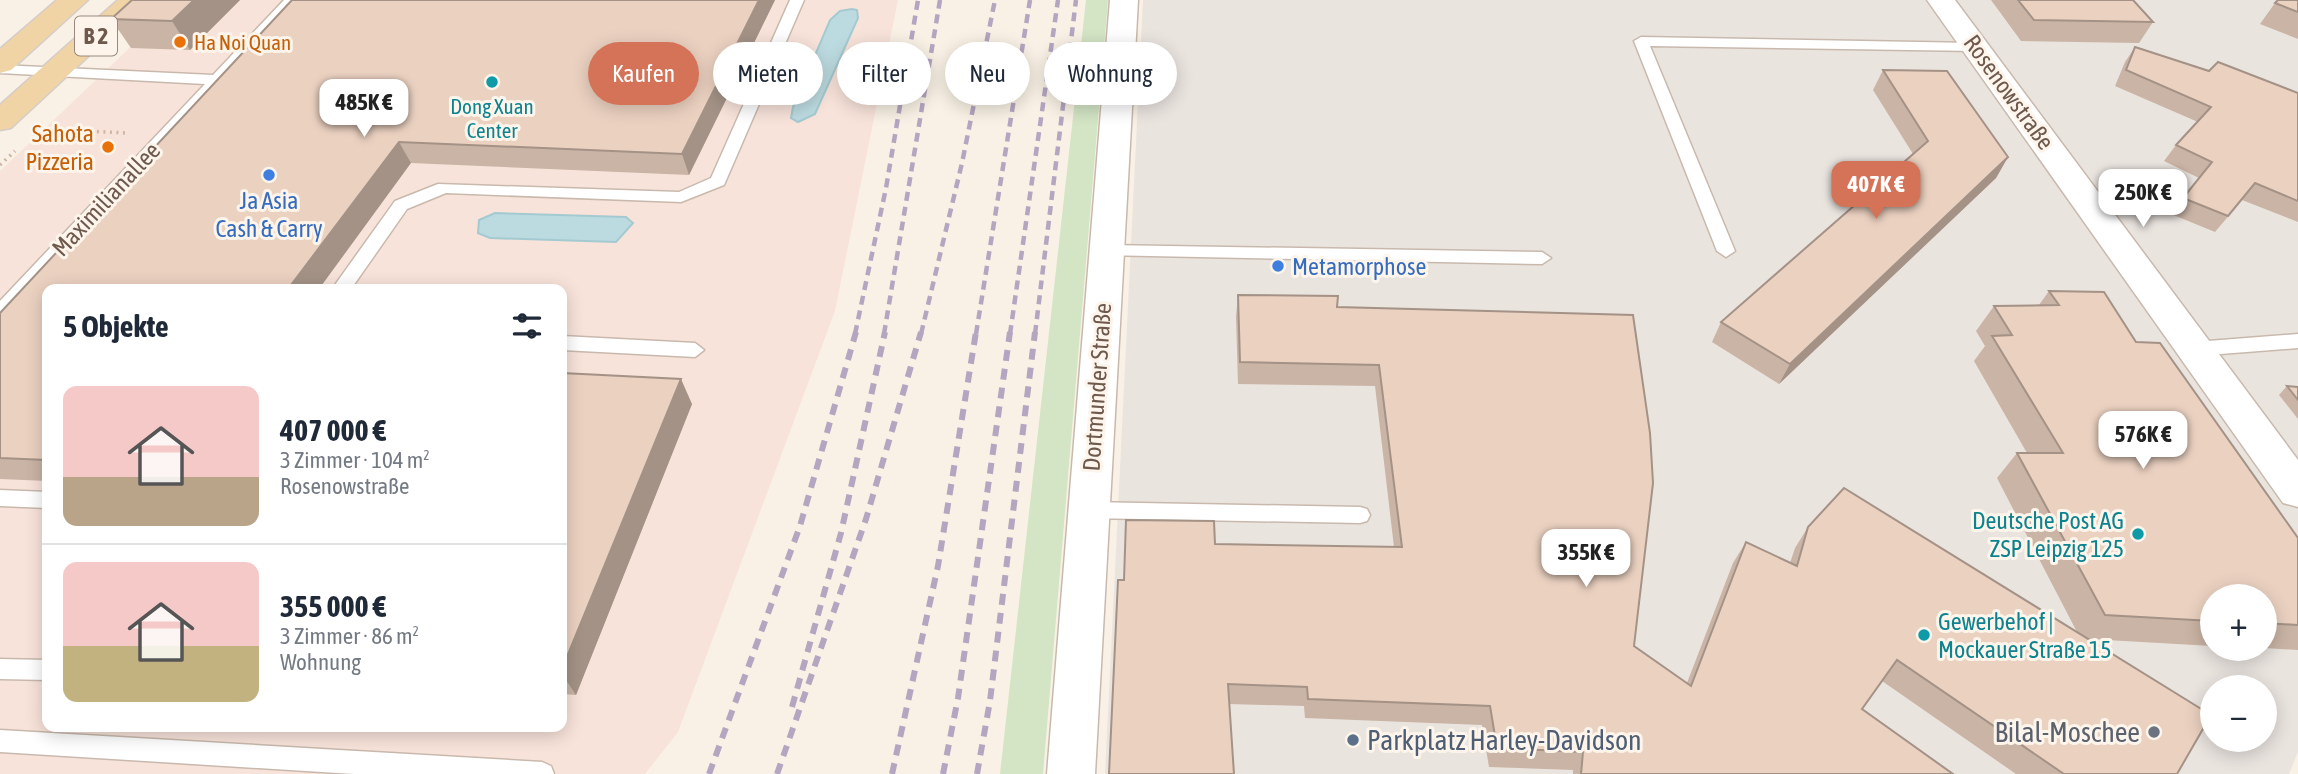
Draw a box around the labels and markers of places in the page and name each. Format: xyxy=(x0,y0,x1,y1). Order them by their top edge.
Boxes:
place label: Ha Noi Quan xyxy=(194,30,291,54)
marker: Ha Noi Quan xyxy=(172,34,188,50)
marker: Dong Xuan Center xyxy=(484,74,500,90)
pin: 485K € xyxy=(307,80,421,139)
place label: Dong Xuan Center xyxy=(450,94,534,142)
place label: Sahota Pizzeria xyxy=(26,120,94,175)
marker: Sahota Pizzeria xyxy=(100,139,116,155)
pin: 407K € xyxy=(1819,162,1933,221)
marker: Ja Asia Cash & Carry xyxy=(261,167,277,183)
pin: 250K € xyxy=(2086,170,2200,229)
place label: Ja Asia Cash & Carry xyxy=(215,187,323,242)
place label: Metamorphose xyxy=(1292,253,1426,280)
marker: Metamorphose xyxy=(1270,258,1286,274)
pin: 576K € xyxy=(2086,412,2200,471)
place label: Deutsche Post AG ZSP Leipzig 125 xyxy=(1972,507,2124,562)
marker: Deutsche Post AG ZSP Leipzig 125 xyxy=(2130,526,2146,542)
pin: 355K € xyxy=(1529,530,1643,589)
place label: Gewerbehof | Mockauer Straße 15 xyxy=(1938,608,2112,663)
marker: Gewerbehof | Mockauer Straße 15 xyxy=(1916,627,1932,643)
place label: Bilal-Moschee xyxy=(1994,716,2140,748)
place label: Parkplatz Harley-Davidson xyxy=(1367,724,1642,756)
marker: Bilal-Moschee xyxy=(2146,724,2162,740)
marker: Parkplatz Harley-Davidson xyxy=(1345,732,1361,748)

